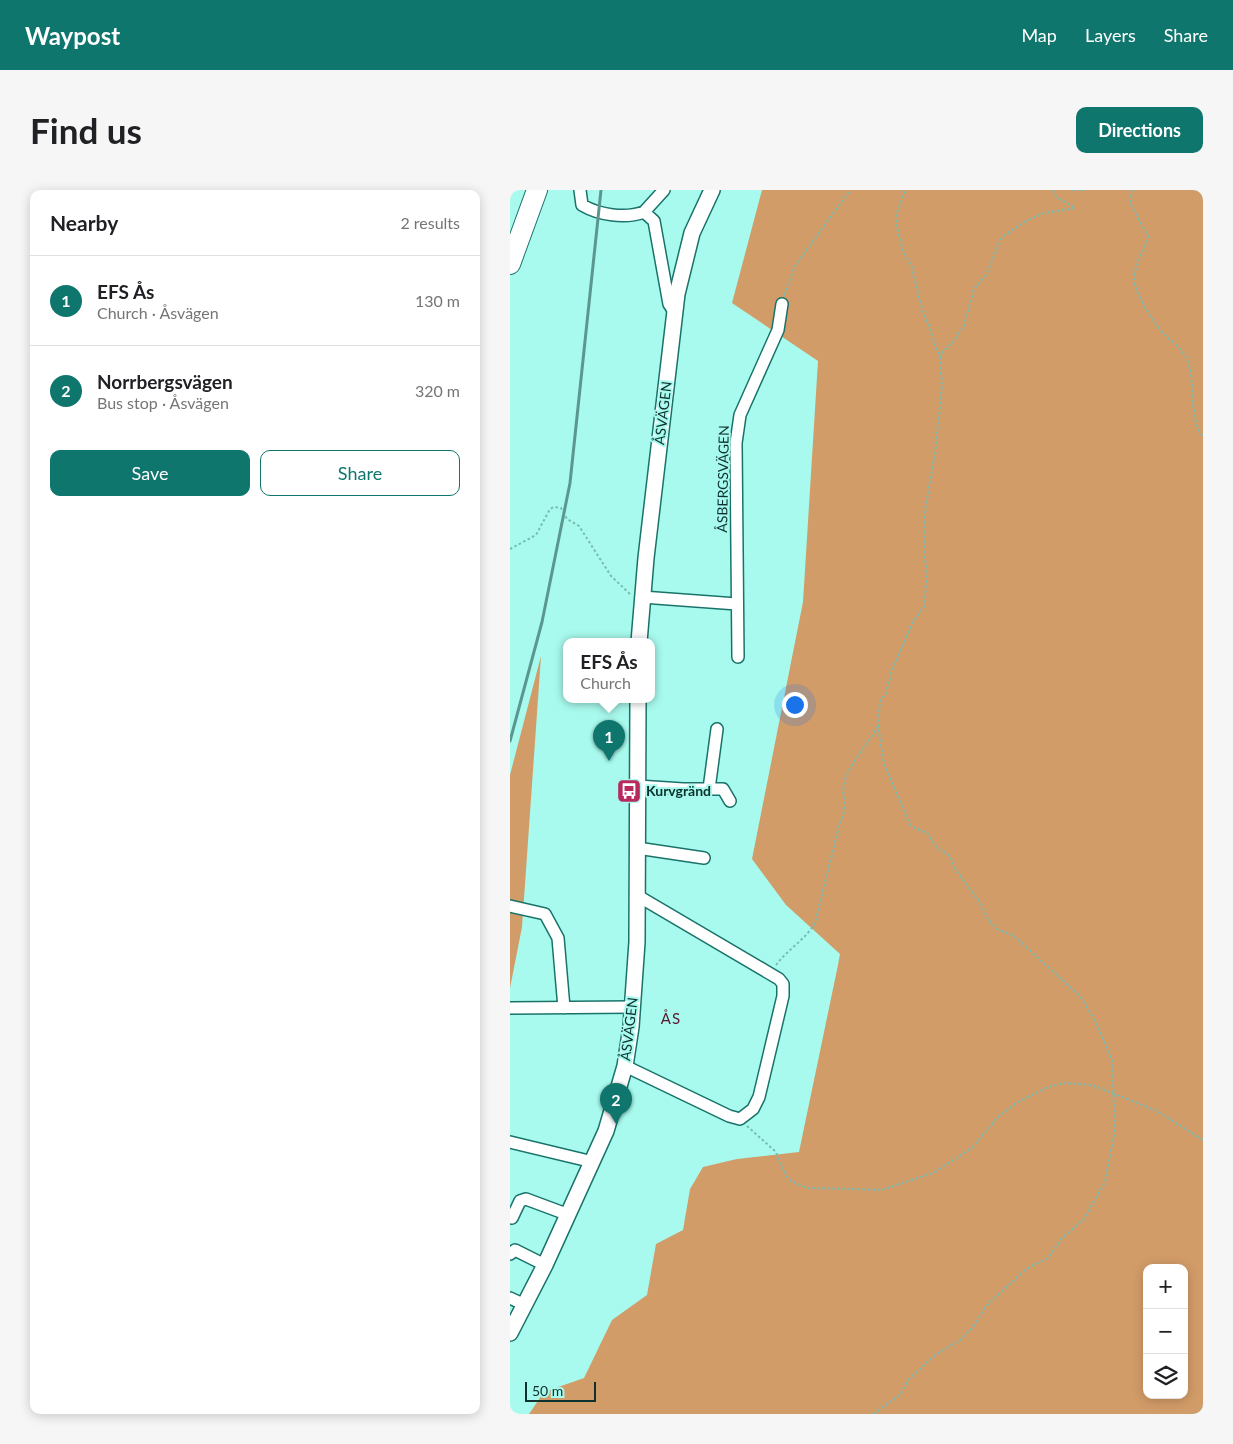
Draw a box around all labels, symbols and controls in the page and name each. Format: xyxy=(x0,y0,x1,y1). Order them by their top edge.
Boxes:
text: Waypost xyxy=(25,21,120,50)
text: Map xyxy=(1021,24,1057,46)
text: Layers xyxy=(1085,24,1136,46)
text: Share xyxy=(1164,24,1208,46)
button: Directions xyxy=(1076,107,1203,153)
text: Find us xyxy=(30,109,142,151)
text: Nearby xyxy=(50,210,118,235)
text: 2 results xyxy=(400,213,460,232)
text: EFS Ås xyxy=(97,280,154,303)
text: 1 xyxy=(61,291,71,310)
text: 130 m xyxy=(415,291,460,310)
text: Church · Åsvägen xyxy=(97,303,219,322)
text: Norrbergsvägen xyxy=(97,370,233,393)
street label: ÅSVÄGEN xyxy=(650,380,675,446)
text: 2 xyxy=(61,381,71,400)
text: 320 m xyxy=(415,381,460,400)
text: Bus stop · Åsvägen xyxy=(97,393,229,412)
street label: ÅSBERGSVÄGEN xyxy=(713,425,732,533)
button: Save xyxy=(50,450,250,496)
button: Share xyxy=(260,450,460,496)
popup xyxy=(563,638,655,703)
text: EFS Ås xyxy=(580,650,638,673)
text: Church xyxy=(580,673,631,692)
your location xyxy=(782,692,808,718)
pin: 1 xyxy=(593,720,625,761)
bus stop icon: Kurvgränd xyxy=(616,778,642,804)
place label: Kurvgränd xyxy=(646,782,711,799)
street label: ÅSVÄGEN xyxy=(616,996,641,1062)
district label: ÅS xyxy=(661,1009,681,1027)
pin: 2 xyxy=(600,1083,632,1124)
map controls xyxy=(1143,1264,1188,1399)
button: + xyxy=(1143,1264,1188,1309)
button: − xyxy=(1143,1309,1188,1354)
button: layers xyxy=(1143,1354,1188,1399)
scale bar xyxy=(525,1379,596,1402)
text: 50 m xyxy=(532,1382,563,1399)

